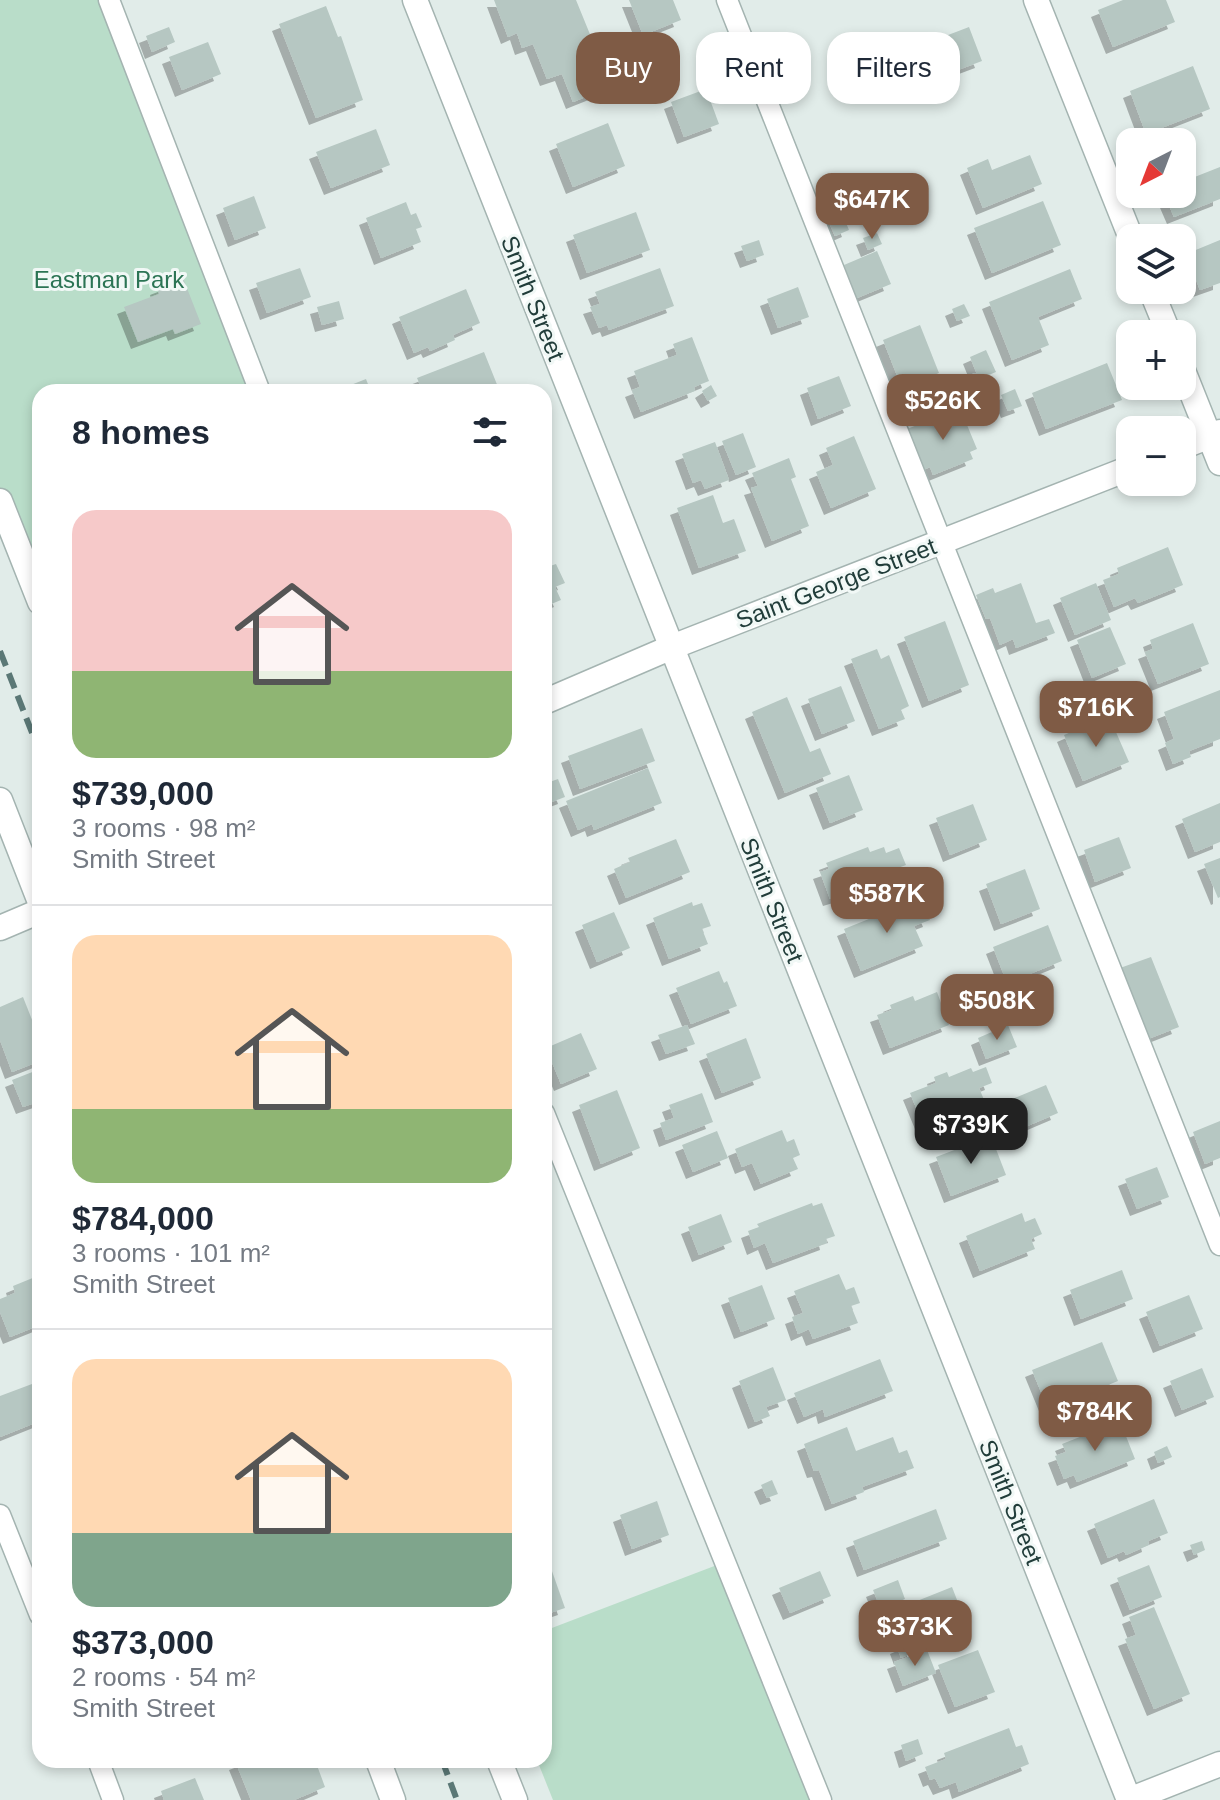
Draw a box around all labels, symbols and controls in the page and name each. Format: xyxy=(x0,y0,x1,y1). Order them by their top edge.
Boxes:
chip: Buy xyxy=(576,32,680,104)
chip: Rent xyxy=(696,32,811,104)
chip: Filters xyxy=(827,32,960,104)
north arrow xyxy=(1116,128,1196,208)
map controls xyxy=(1116,128,1196,496)
pin: $647K xyxy=(816,173,928,241)
text: $647K xyxy=(834,184,910,214)
button: layers xyxy=(1116,224,1196,304)
street label: Smith Street xyxy=(496,232,570,365)
park label: Eastman Park xyxy=(34,266,185,293)
button: + xyxy=(1116,320,1196,400)
pin: $526K xyxy=(887,374,999,442)
text: $526K xyxy=(905,385,981,415)
icon: filters xyxy=(468,410,512,454)
text: 8 homes xyxy=(72,413,210,451)
button: − xyxy=(1116,416,1196,496)
street label: Saint George Street xyxy=(732,532,940,634)
icon: home xyxy=(220,562,364,706)
pin: $716K xyxy=(1040,681,1152,749)
text: $716K xyxy=(1058,692,1134,722)
text: $739,000 xyxy=(72,774,214,812)
text: 3 rooms · 98 m² xyxy=(72,813,256,843)
street label: Smith Street xyxy=(735,834,809,967)
text: Smith Street xyxy=(72,844,215,874)
pin: $587K xyxy=(831,867,943,935)
text: $587K xyxy=(849,878,925,908)
pin: $508K xyxy=(941,974,1053,1042)
text: $508K xyxy=(959,985,1035,1015)
icon: home xyxy=(220,987,364,1131)
pin: $739K xyxy=(915,1098,1027,1166)
text: $739K xyxy=(933,1109,1009,1139)
text: $784,000 xyxy=(72,1199,214,1237)
text: 3 rooms · 101 m² xyxy=(72,1238,270,1268)
text: Smith Street xyxy=(72,1269,215,1299)
pin: $784K xyxy=(1039,1385,1151,1453)
text: $784K xyxy=(1057,1396,1133,1426)
icon: home xyxy=(220,1411,364,1555)
street label: Smith Street xyxy=(974,1436,1048,1569)
pin: $373K xyxy=(859,1600,971,1668)
text: $373K xyxy=(877,1611,953,1641)
text: $373,000 xyxy=(72,1623,214,1661)
text: 2 rooms · 54 m² xyxy=(72,1662,256,1692)
text: Smith Street xyxy=(72,1693,215,1723)

